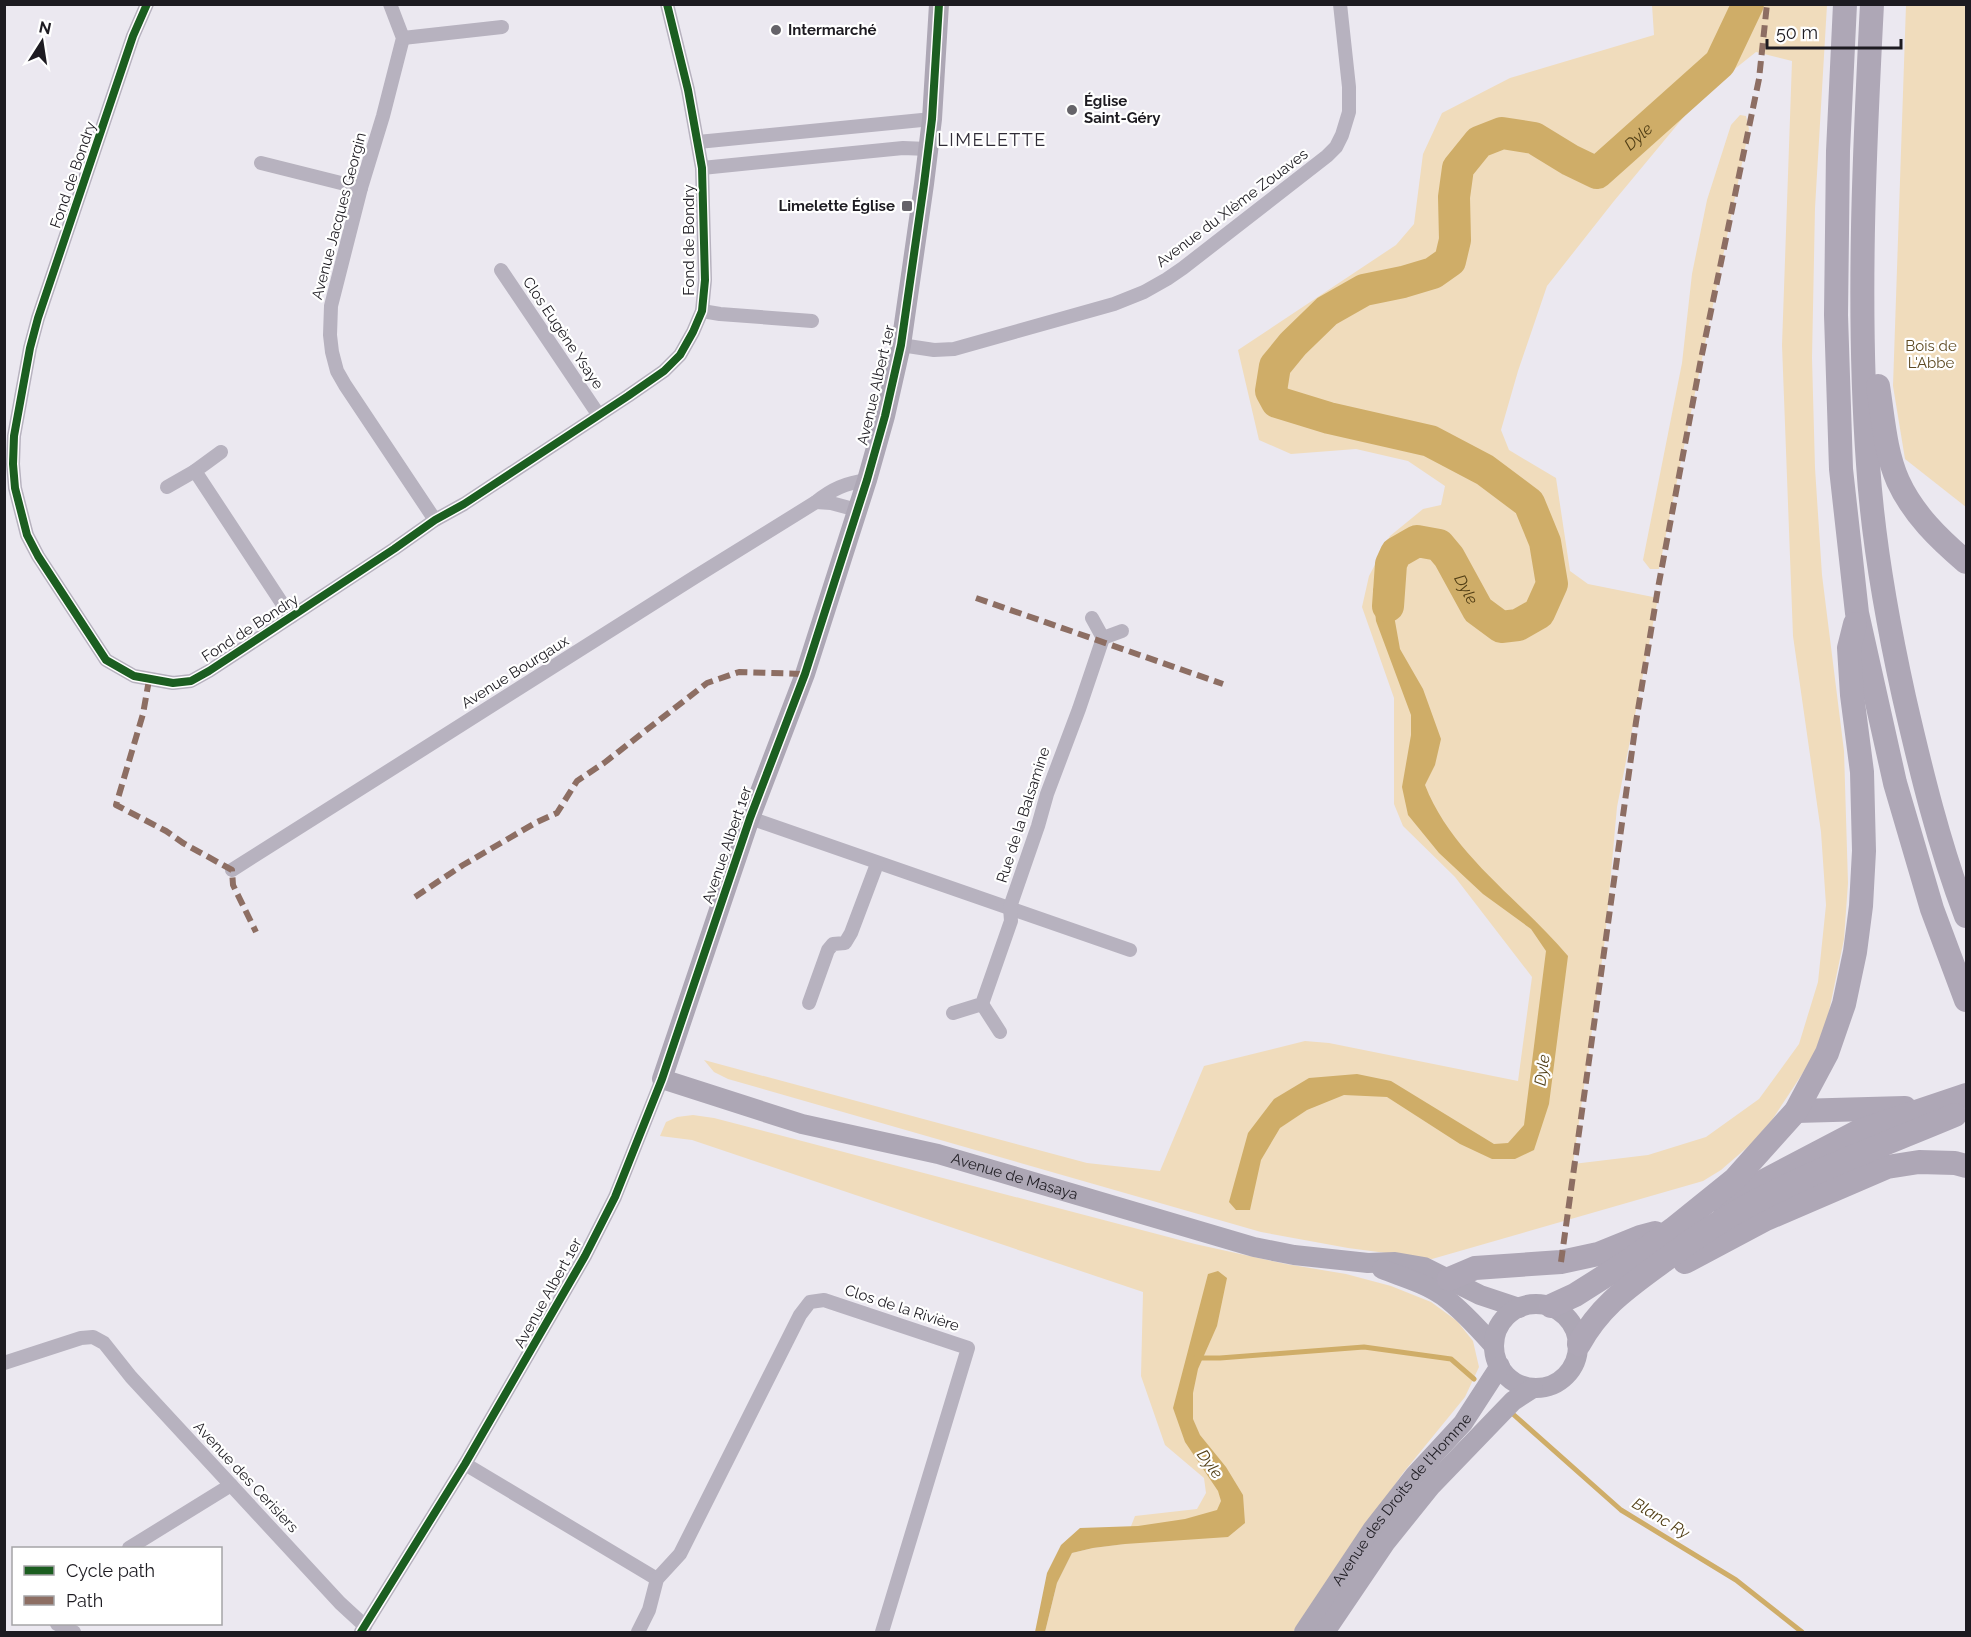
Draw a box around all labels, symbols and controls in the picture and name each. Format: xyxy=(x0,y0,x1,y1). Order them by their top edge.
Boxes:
north arrow xyxy=(12,12,72,72)
scale bar xyxy=(1767,12,1900,50)
text: N xyxy=(37,17,53,38)
place label: Intermarché xyxy=(788,21,877,39)
text: 50 m xyxy=(1776,22,1818,43)
marker: Intermarché xyxy=(769,23,783,37)
place label: Église Saint-Géry xyxy=(1084,92,1161,127)
marker: Église Saint-Géry xyxy=(1065,103,1079,117)
street label: Fond de Bondry xyxy=(46,119,100,231)
water label: Dyle xyxy=(1620,119,1656,154)
district label: LIMELETTE xyxy=(937,129,1047,150)
street label: Avenue Jacques Georgin xyxy=(308,130,370,302)
street label: Avenue du XIème Zouaves xyxy=(1153,145,1311,271)
street label: Fond de Bondry xyxy=(680,184,698,296)
place label: Limelette Église xyxy=(778,197,895,215)
marker: Limelette Église xyxy=(900,199,914,213)
street label: Clos Eugène Ysaye xyxy=(519,274,607,393)
street label: Avenue Albert 1er xyxy=(853,322,899,447)
park label: Bois de L'Abbe xyxy=(1905,337,1957,372)
water label: Dyle xyxy=(1451,571,1483,608)
street label: Fond de Bondry xyxy=(198,590,302,666)
street label: Avenue Bourgaux xyxy=(458,631,572,712)
street label: Rue de la Balsamine xyxy=(993,745,1053,885)
street label: Avenue Albert 1er xyxy=(698,783,756,906)
water label: Dyle xyxy=(1530,1053,1554,1087)
street label: Avenue de Masaya xyxy=(949,1149,1080,1204)
street label: Avenue Albert 1er xyxy=(510,1234,586,1351)
street label: Clos de la Rivière xyxy=(842,1281,962,1335)
street label: Avenue des Droits de l'Homme xyxy=(1328,1410,1476,1589)
street label: Avenue des Cerisiers xyxy=(190,1418,302,1536)
water label: Dyle xyxy=(1193,1446,1227,1483)
water label: Blanc Ry xyxy=(1629,1494,1694,1543)
legend xyxy=(12,1547,222,1625)
text: Cycle path xyxy=(66,1560,155,1581)
text: Path xyxy=(66,1590,103,1611)

